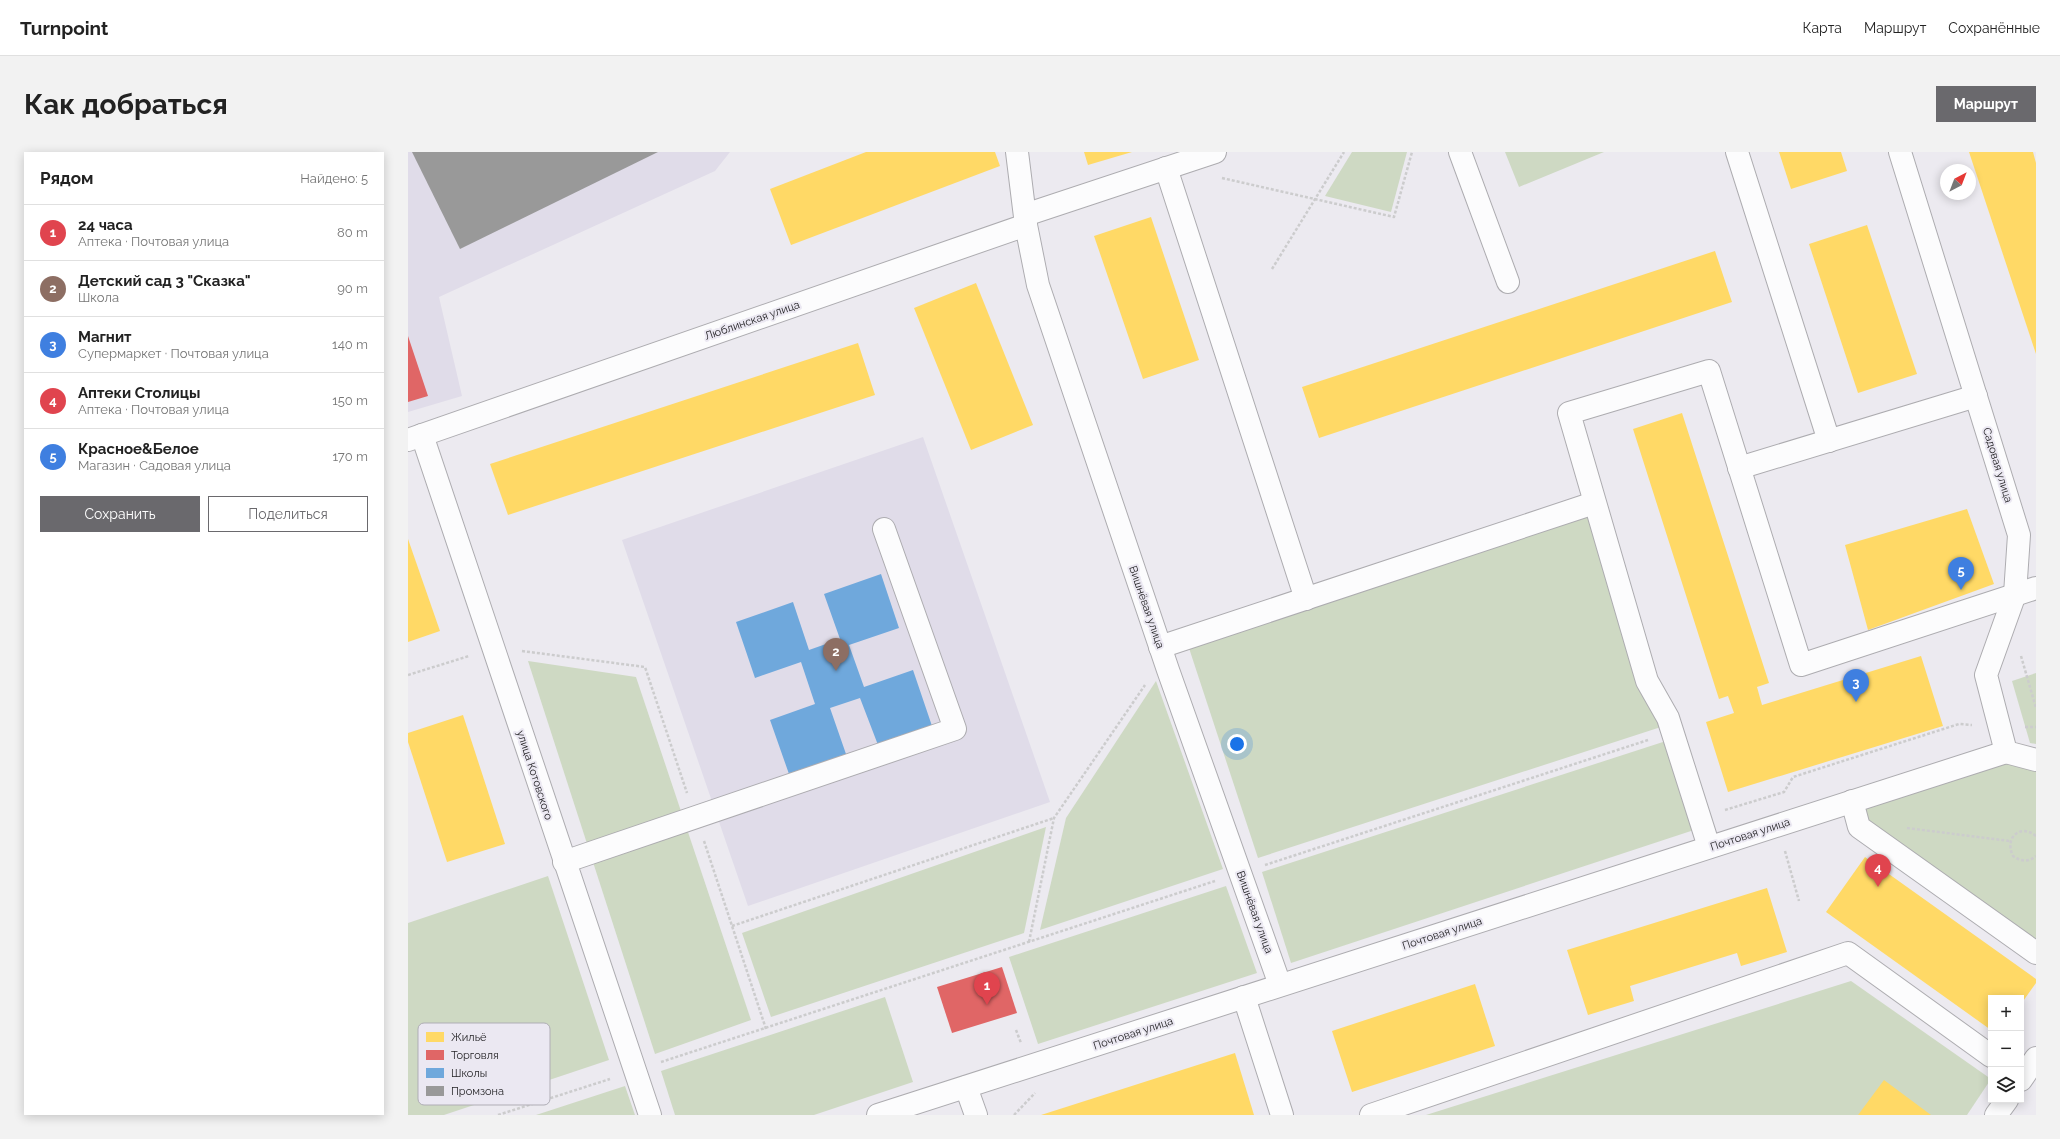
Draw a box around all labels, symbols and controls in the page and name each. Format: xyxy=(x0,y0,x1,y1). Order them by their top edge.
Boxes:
text: Turnpoint xyxy=(20,17,108,39)
text: Карта xyxy=(1803,20,1842,36)
text: Маршрут xyxy=(1864,20,1926,36)
text: Сохранённые xyxy=(1948,20,2040,36)
button: Маршрут xyxy=(1936,86,2036,122)
text: Как добраться xyxy=(24,88,228,121)
north arrow xyxy=(1940,164,1976,200)
text: Рядом xyxy=(40,168,93,188)
text: Найдено: 5 xyxy=(300,171,368,186)
text: 24 часа xyxy=(78,216,133,234)
text: 1 xyxy=(50,225,56,240)
text: 80 m xyxy=(337,225,368,240)
text: Аптека · Почтовая улица xyxy=(78,234,229,249)
text: Детский сад 3 "Сказка" xyxy=(78,272,251,290)
text: 2 xyxy=(49,281,57,296)
text: 90 m xyxy=(337,281,368,296)
text: Школа xyxy=(78,290,119,305)
street label: Люблинская улица xyxy=(703,298,801,343)
text: Магнит xyxy=(78,328,132,346)
text: 3 xyxy=(49,337,57,352)
text: 140 m xyxy=(332,337,368,352)
text: Супермаркет · Почтовая улица xyxy=(78,346,269,361)
text: Аптеки Столицы xyxy=(78,384,200,402)
text: 4 xyxy=(49,393,57,408)
text: 150 m xyxy=(332,393,368,408)
text: Аптека · Почтовая улица xyxy=(78,402,229,417)
street label: Садовая улица xyxy=(1980,426,2015,504)
text: Красное&Белое xyxy=(78,440,199,458)
text: 5 xyxy=(49,449,57,464)
text: 170 m xyxy=(332,449,368,464)
text: Магазин · Садовая улица xyxy=(78,458,231,473)
button: Сохранить xyxy=(40,496,200,532)
button: Поделиться xyxy=(208,496,368,532)
pin: 5 xyxy=(1948,557,1974,590)
street label: Вишнёвая улица xyxy=(1126,564,1167,650)
pin: 2 xyxy=(823,638,849,671)
pin: 3 xyxy=(1843,669,1869,702)
street label: улица Котовского xyxy=(514,729,555,822)
your location xyxy=(1227,734,1247,754)
street label: Почтовая улица xyxy=(1709,815,1792,853)
pin: 4 xyxy=(1865,854,1891,887)
street label: Вишнёвая улица xyxy=(1234,869,1275,955)
street label: Почтовая улица xyxy=(1401,914,1484,952)
pin: 1 xyxy=(974,972,1000,1005)
map controls xyxy=(1988,995,2024,1103)
button: + xyxy=(1988,995,2024,1031)
street label: Почтовая улица xyxy=(1092,1014,1175,1052)
legend xyxy=(418,1023,550,1105)
text: Жильё xyxy=(451,1031,487,1044)
button: − xyxy=(1988,1031,2024,1067)
text: Торговля xyxy=(451,1049,499,1062)
text: Школы xyxy=(451,1067,487,1080)
button: layers xyxy=(1988,1067,2024,1103)
text: Промзона xyxy=(451,1085,504,1098)

